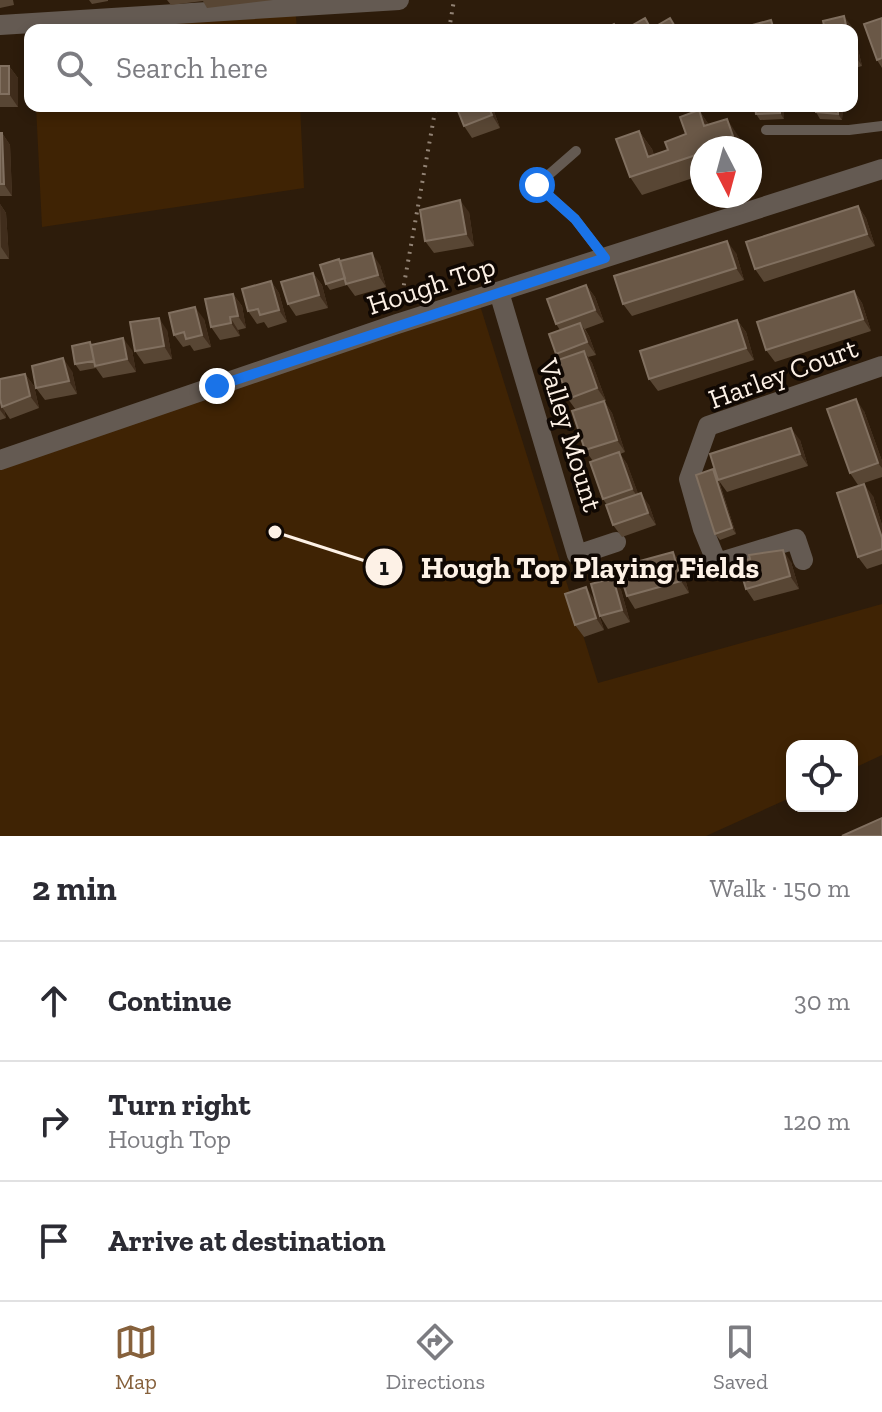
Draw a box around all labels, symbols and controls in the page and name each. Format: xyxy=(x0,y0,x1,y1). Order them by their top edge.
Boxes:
search box xyxy=(24,24,858,112)
icon: search xyxy=(52,46,96,90)
text: Search here xyxy=(116,50,268,86)
north arrow xyxy=(690,136,762,208)
route start xyxy=(519,167,555,203)
street label: Hough Top xyxy=(363,249,499,322)
street label: Harley Court xyxy=(704,331,863,416)
street label: Valley Mount xyxy=(531,354,610,516)
route end xyxy=(199,368,235,404)
callout: Hough Top Playing Fields xyxy=(364,540,775,594)
text: Hough Top Playing Fields xyxy=(421,550,759,586)
text: 1 xyxy=(379,552,389,581)
map controls xyxy=(786,740,858,812)
button: locate xyxy=(786,740,858,812)
text: 2 min xyxy=(32,868,117,909)
text: Walk · 150 m xyxy=(710,872,850,904)
icon: ahead xyxy=(32,979,76,1023)
text: Continue xyxy=(108,983,232,1019)
text: 30 m xyxy=(794,985,850,1017)
text: Turn right xyxy=(108,1087,250,1123)
icon: right xyxy=(32,1099,76,1143)
text: 120 m xyxy=(783,1105,850,1137)
text: Hough Top xyxy=(108,1123,231,1155)
icon: arrive xyxy=(32,1219,76,1263)
text: Arrive at destination xyxy=(108,1223,385,1259)
tab: Map xyxy=(114,1320,158,1395)
tab: Directions xyxy=(386,1320,485,1395)
tab: Saved xyxy=(713,1320,768,1395)

